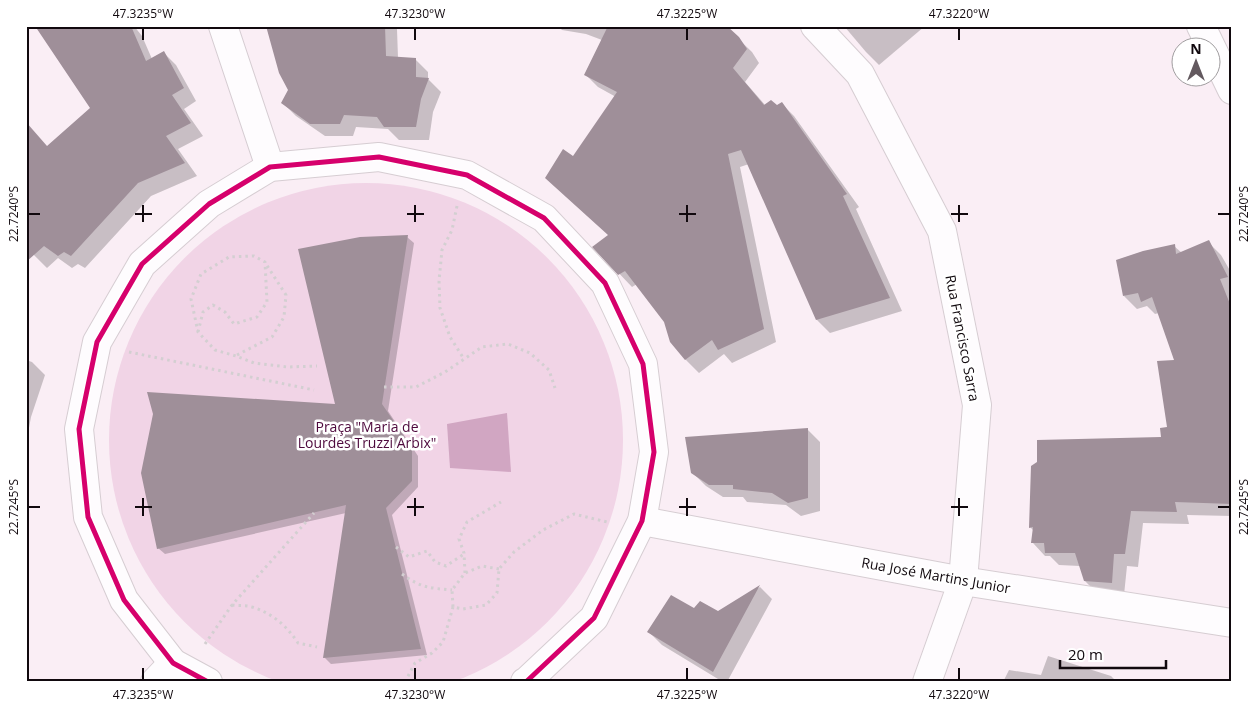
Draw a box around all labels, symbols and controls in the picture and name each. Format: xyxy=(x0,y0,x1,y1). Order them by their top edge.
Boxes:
text: 47.3235°W xyxy=(113,5,173,22)
text: 47.3230°W xyxy=(385,5,445,22)
text: 47.3225°W xyxy=(657,5,717,22)
text: 47.3220°W xyxy=(929,5,989,22)
north arrow xyxy=(1170,38,1220,88)
text: N xyxy=(1190,39,1202,58)
text: 22.7240°S xyxy=(5,186,22,242)
text: 22.7240°S xyxy=(1235,186,1252,242)
street label: Rua Francisco Sarra xyxy=(941,273,985,403)
park label: Praça "Maria de Lourdes Truzzi Arbix" xyxy=(298,417,436,452)
text: 22.7245°S xyxy=(5,479,22,535)
text: 22.7245°S xyxy=(1235,479,1252,535)
street label: Rua José Martins Junior xyxy=(860,553,1012,598)
scale bar xyxy=(1060,638,1167,670)
text: 20 m xyxy=(1068,644,1103,664)
text: 47.3235°W xyxy=(113,686,173,703)
text: 47.3230°W xyxy=(385,686,445,703)
text: 47.3225°W xyxy=(657,686,717,703)
text: 47.3220°W xyxy=(929,686,989,703)

